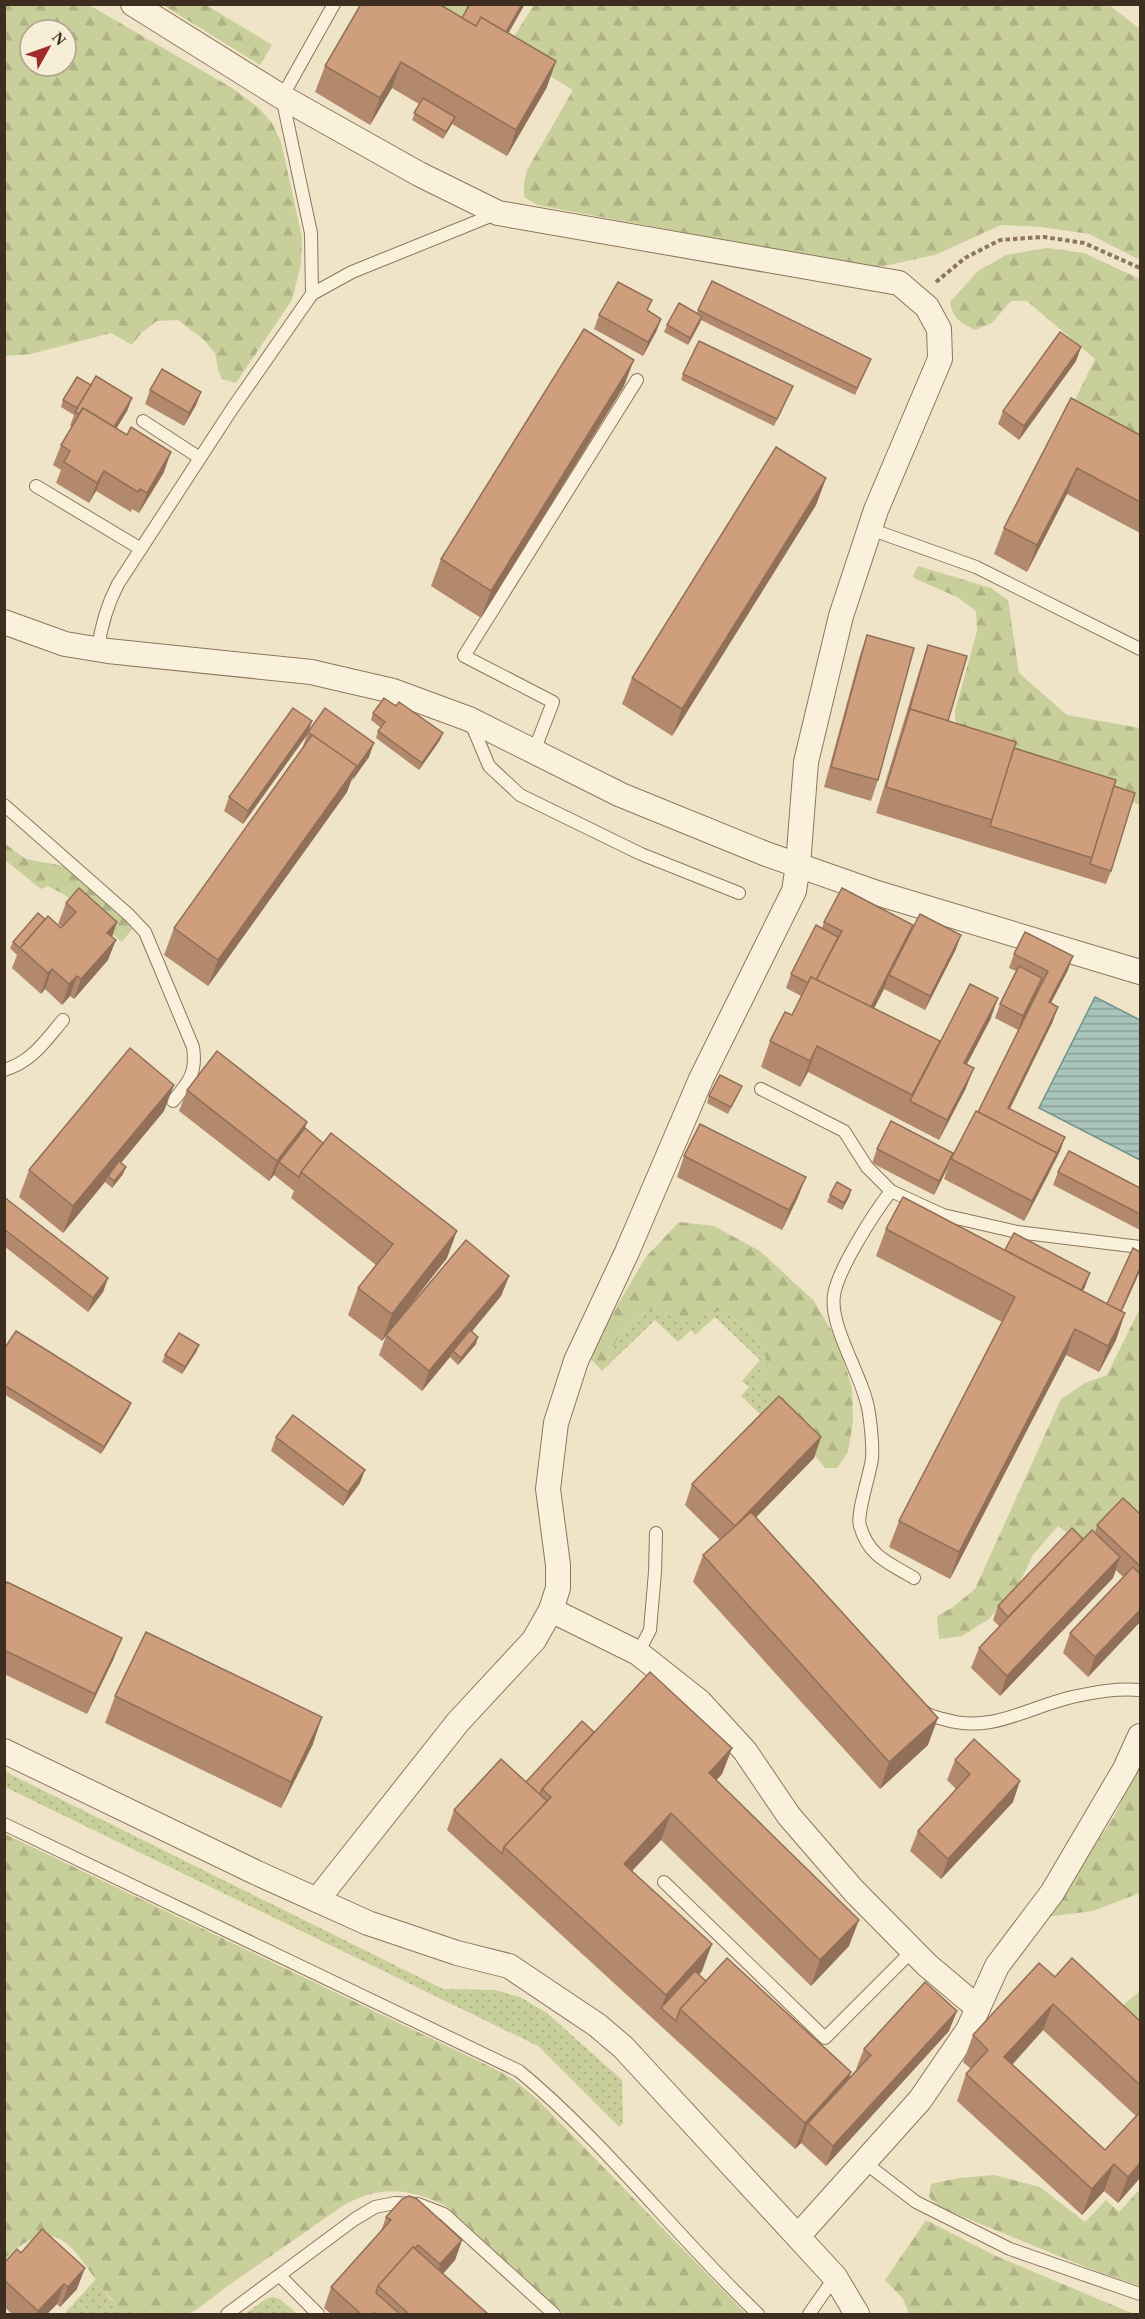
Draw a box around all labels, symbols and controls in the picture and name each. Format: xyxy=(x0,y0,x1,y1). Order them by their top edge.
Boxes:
north arrow xyxy=(18,18,78,78)
text: N xyxy=(49,29,70,49)

